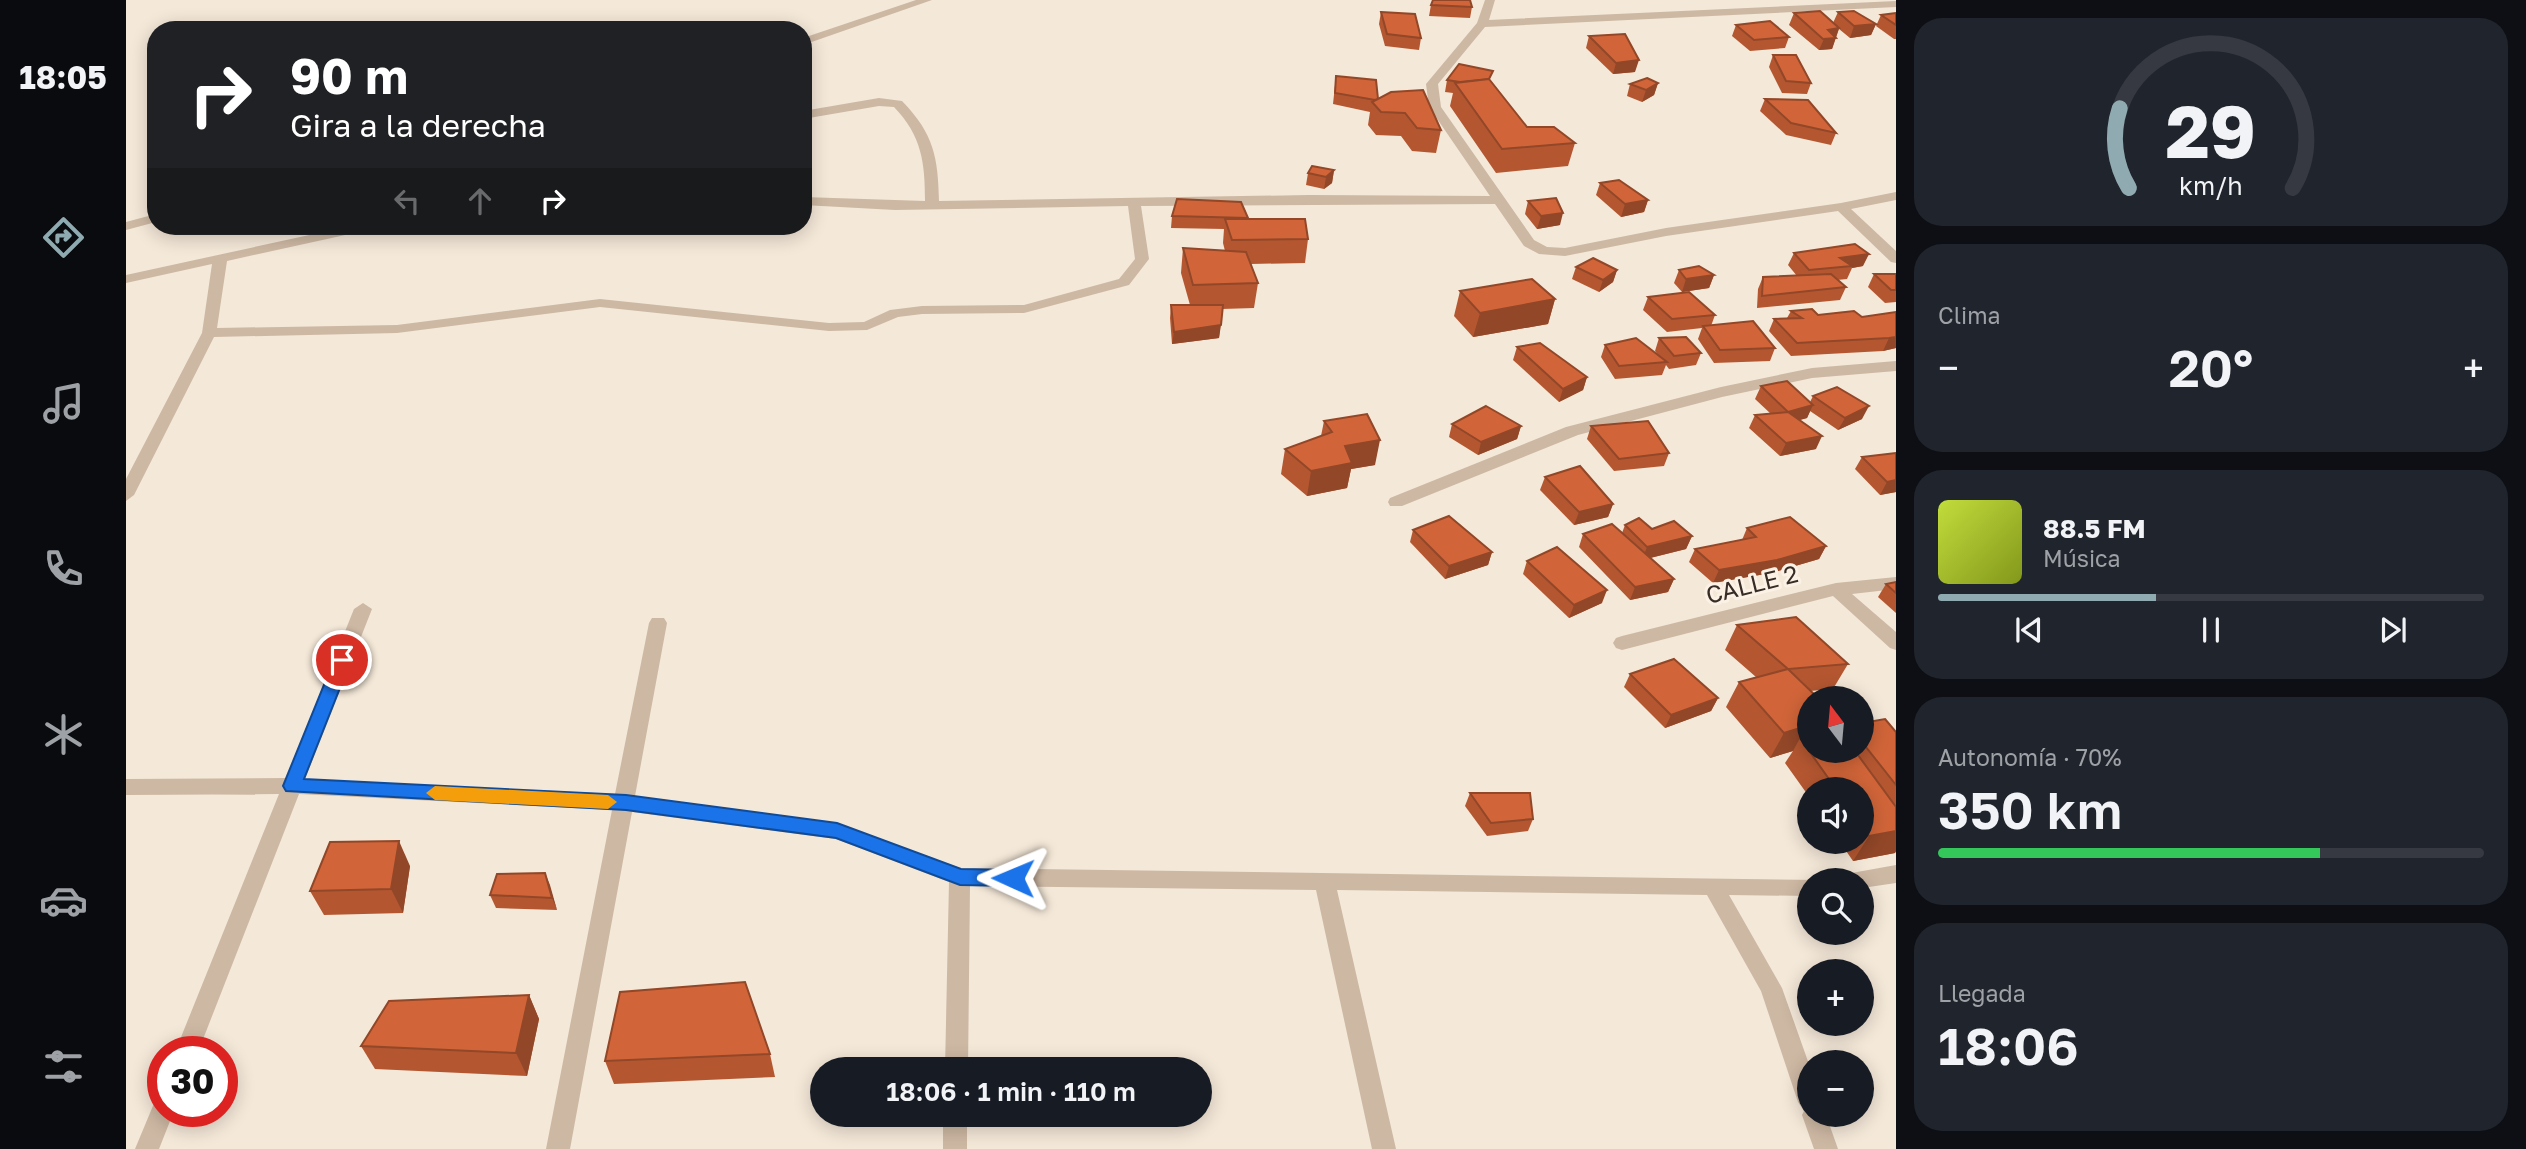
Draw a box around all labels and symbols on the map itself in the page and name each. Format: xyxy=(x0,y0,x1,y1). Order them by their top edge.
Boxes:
street label: CALLE 2 xyxy=(1703,558,1801,609)
pin xyxy=(312,630,372,690)
north arrow xyxy=(1797,686,1874,763)
position arrow xyxy=(976,841,1050,915)
speed limit sign: 30 xyxy=(147,1036,238,1127)

